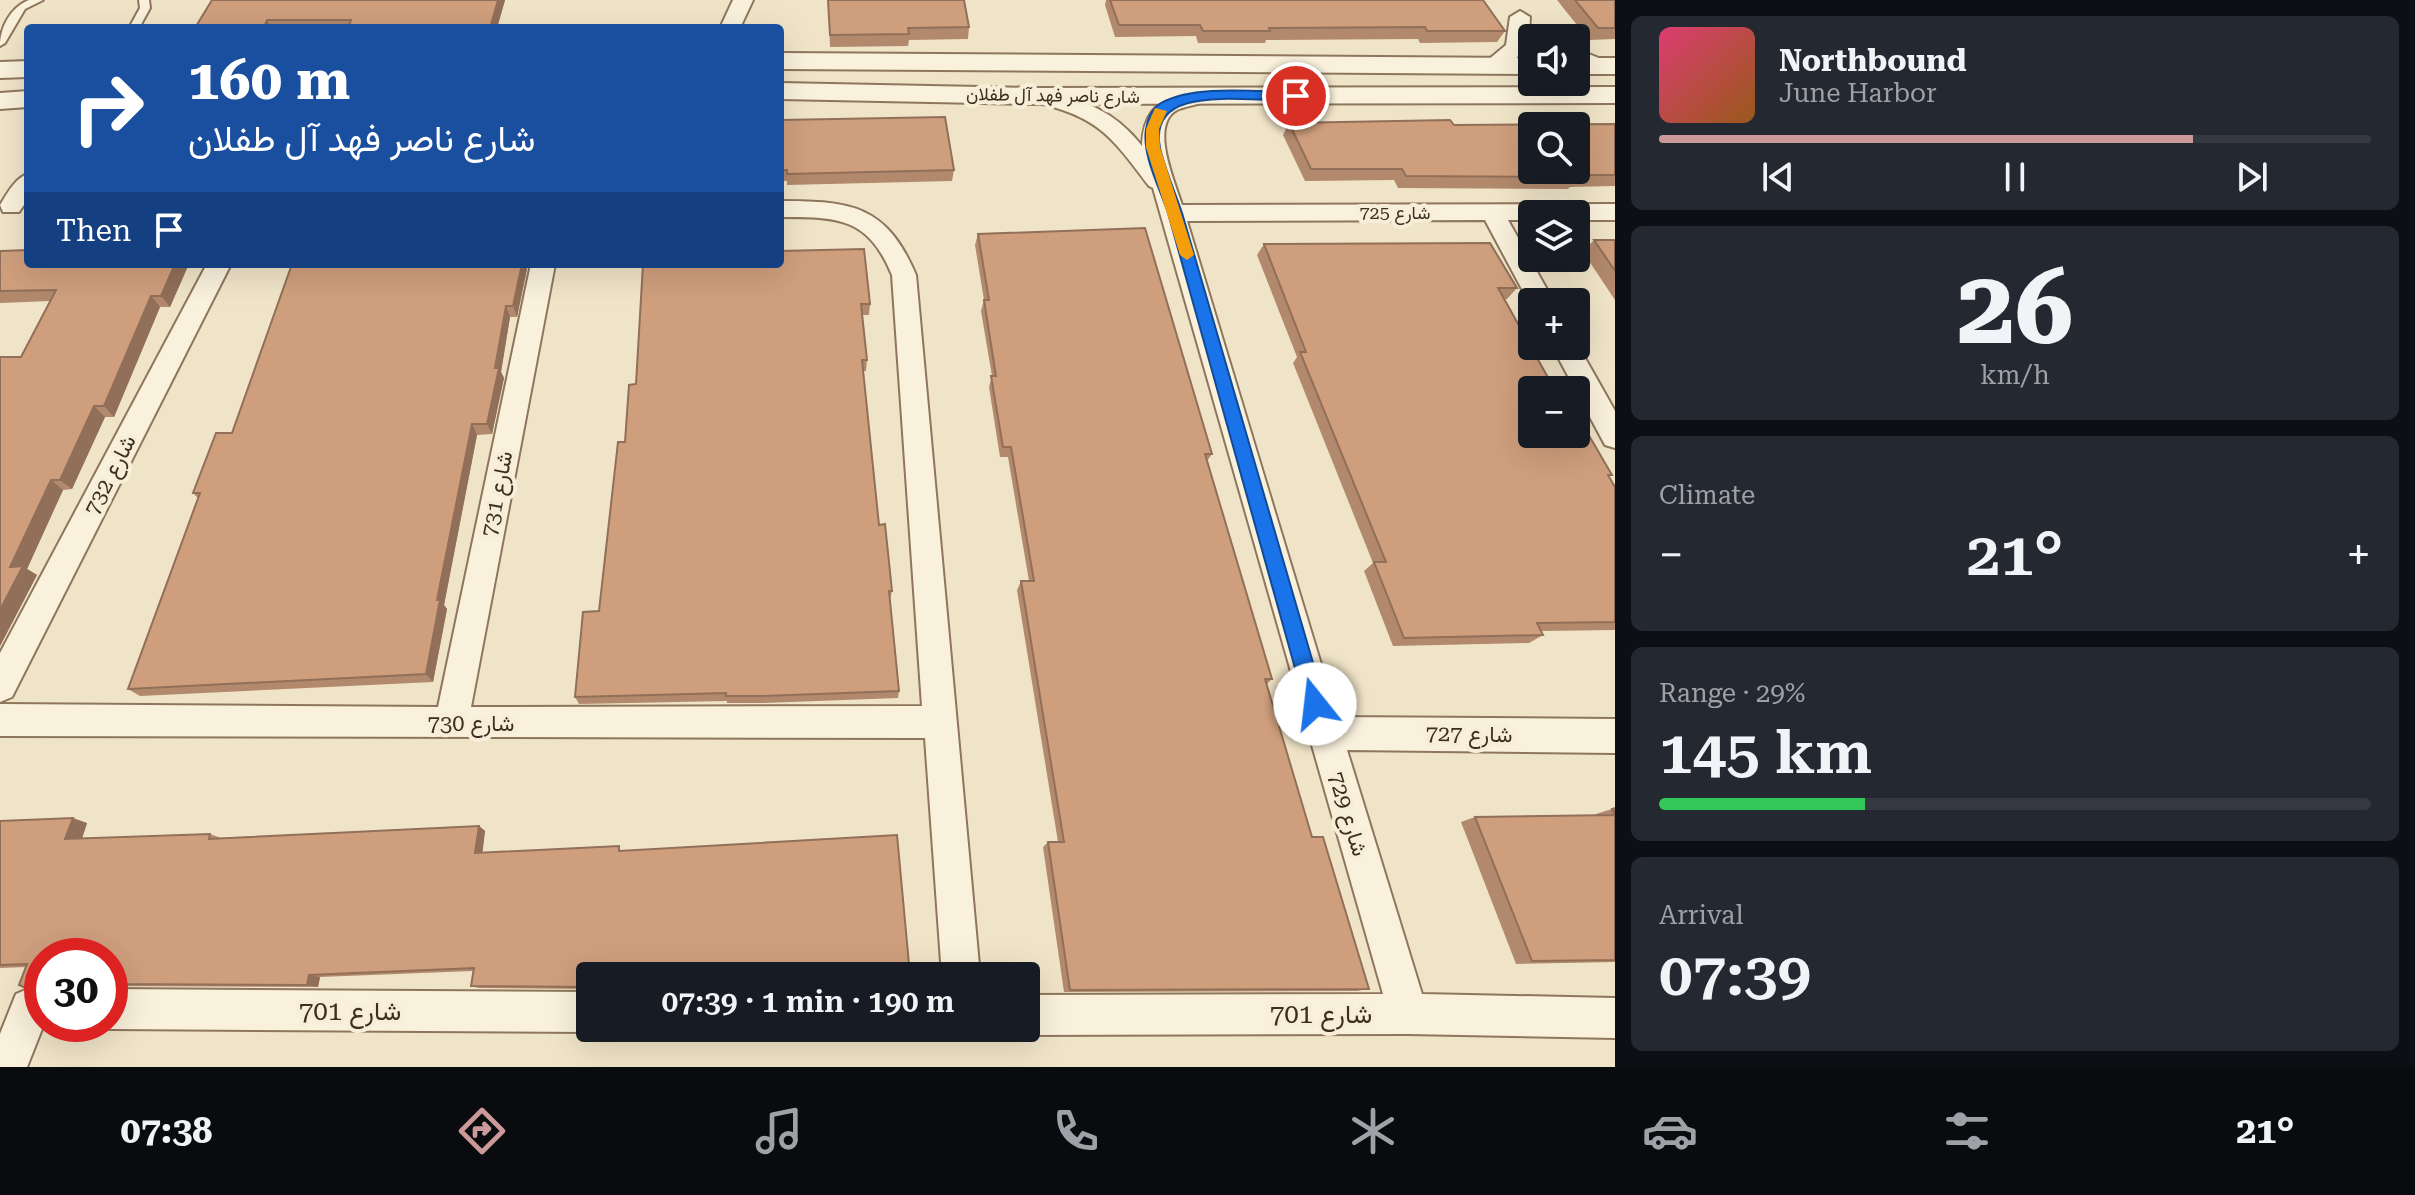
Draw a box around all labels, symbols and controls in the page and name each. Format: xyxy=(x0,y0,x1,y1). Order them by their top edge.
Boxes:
map controls xyxy=(1518,24,1590,448)
button: sound xyxy=(1518,24,1590,96)
text: Northbound xyxy=(1779,43,1967,78)
text: 160 m xyxy=(188,47,350,113)
icon: right xyxy=(56,56,160,160)
pin xyxy=(1262,62,1330,130)
icon: arrive xyxy=(1274,74,1318,118)
text: June Harbor xyxy=(1779,78,1937,108)
street label: شارع ناصر فهد آل طفلان xyxy=(966,83,1140,109)
button: search xyxy=(1518,112,1590,184)
text: شارع ناصر فهد آل طفلان xyxy=(188,118,535,160)
icon: previous xyxy=(1756,155,1800,199)
icon: pause xyxy=(1993,155,2037,199)
icon: next xyxy=(2230,155,2274,199)
button: layers xyxy=(1518,200,1590,272)
street label: شارع 725 xyxy=(1359,202,1431,225)
icon: arrive xyxy=(147,208,191,252)
text: Then xyxy=(56,213,131,248)
text: 26 xyxy=(1957,247,2073,368)
button: + xyxy=(1518,288,1590,360)
text: km/h xyxy=(1980,360,2050,390)
button: − xyxy=(1518,376,1590,448)
street label: شارع 732 xyxy=(79,431,143,520)
street label: شارع 731 xyxy=(476,449,520,539)
text: Climate xyxy=(1659,480,1755,510)
text: 21° xyxy=(1967,519,2063,590)
text: − xyxy=(1659,529,1684,581)
text: + xyxy=(2346,529,2371,581)
position arrow xyxy=(1273,662,1357,746)
text: Range · 29% xyxy=(1659,678,1805,708)
street label: شارع 730 xyxy=(428,711,514,738)
text: 145 km xyxy=(1659,717,1872,788)
street label: شارع 727 xyxy=(1425,721,1513,749)
street label: شارع 729 xyxy=(1321,769,1373,860)
text: Arrival xyxy=(1659,900,1744,930)
speed limit sign: 30 xyxy=(24,938,128,1042)
text: 07:39 xyxy=(1659,939,1811,1010)
text: 07:39 · 1 min · 190 m xyxy=(662,984,954,1019)
street label: شارع 701 xyxy=(299,996,401,1029)
street label: شارع 701 xyxy=(1270,999,1372,1032)
icon: directions xyxy=(454,1103,510,1159)
icon: music xyxy=(751,1103,807,1159)
icon: phone xyxy=(1048,1103,1104,1159)
icon: climate xyxy=(1345,1103,1401,1159)
icon: car xyxy=(1642,1103,1698,1159)
icon: filters xyxy=(1939,1103,1995,1159)
text: 07:38 xyxy=(121,1110,212,1152)
text: 21° xyxy=(2236,1110,2294,1152)

